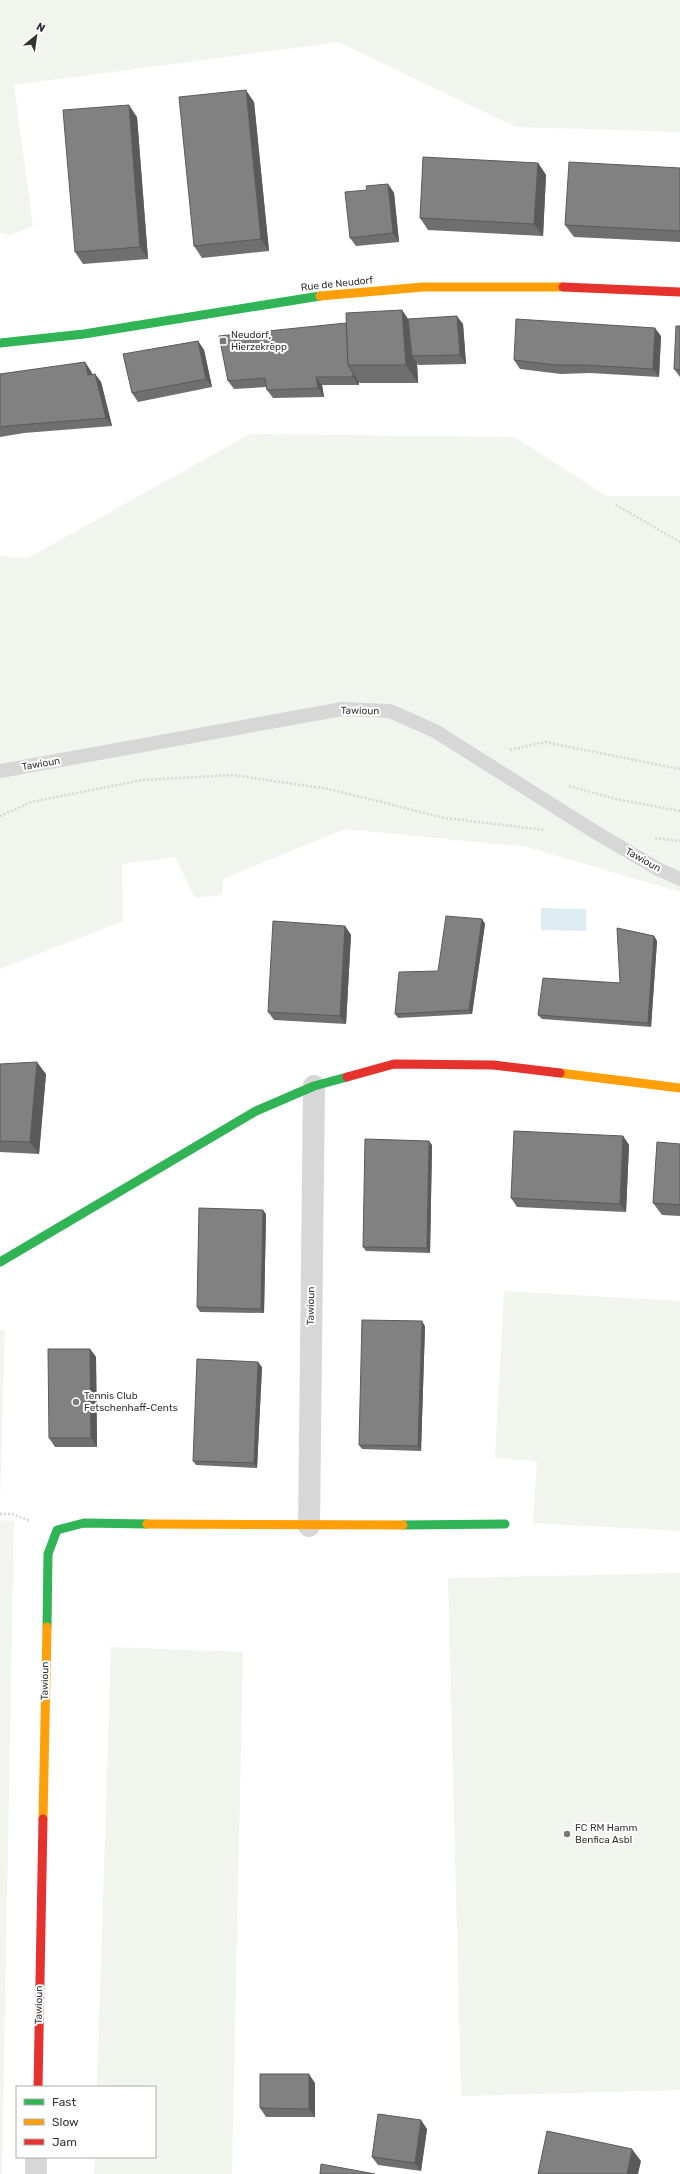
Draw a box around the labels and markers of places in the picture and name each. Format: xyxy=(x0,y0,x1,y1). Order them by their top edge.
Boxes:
place label: Neudorf, Hierzekrëpp xyxy=(231,329,287,353)
marker: Neudorf, Hierzekrëpp xyxy=(218,336,228,346)
place label: Tennis Club Fetschenhaff-Cents xyxy=(84,1390,178,1414)
marker: Tennis Club Fetschenhaff-Cents xyxy=(71,1397,81,1407)
place label: FC RM Hamm Benfica Asbl xyxy=(575,1822,637,1846)
marker: FC RM Hamm Benfica Asbl xyxy=(562,1829,572,1839)

